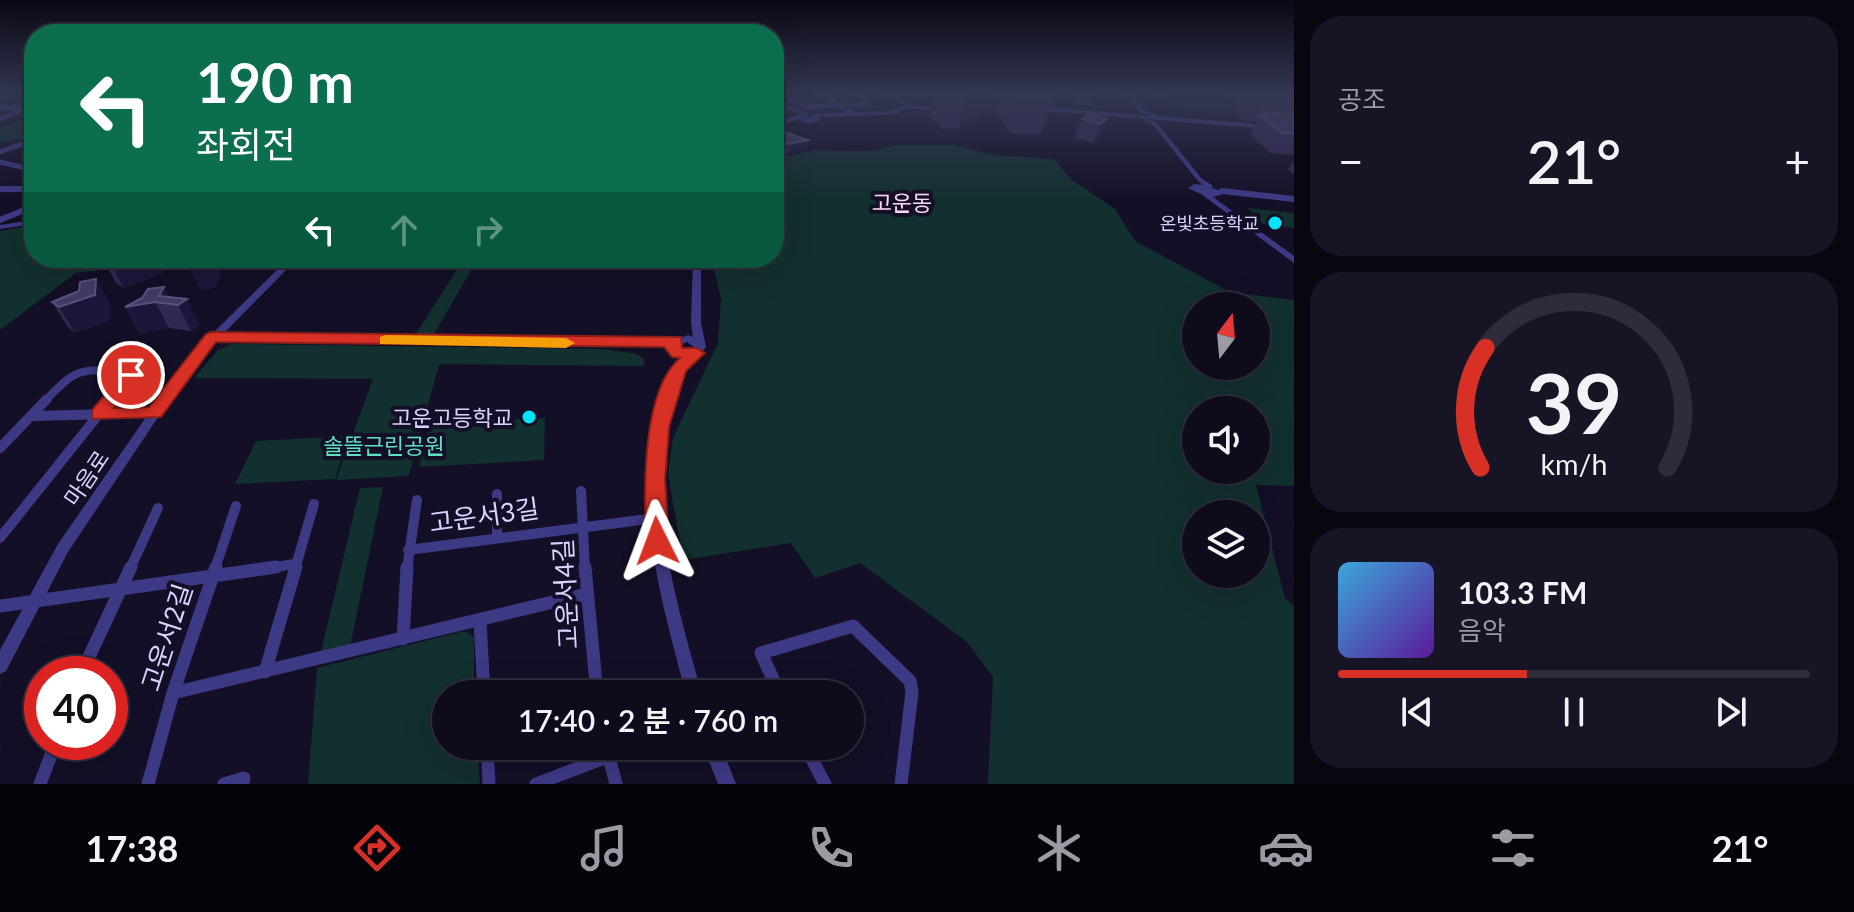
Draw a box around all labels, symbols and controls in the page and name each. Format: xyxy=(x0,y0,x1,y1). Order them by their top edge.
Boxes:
text: 190 m xyxy=(196,48,354,115)
icon: left xyxy=(64,56,168,160)
text: 공조 xyxy=(1338,83,1386,115)
text: 좌회전 xyxy=(196,122,295,166)
text: 21° xyxy=(1527,125,1621,197)
text: − xyxy=(1338,135,1364,187)
text: + xyxy=(1784,135,1810,187)
district label: 고운동 xyxy=(872,189,932,216)
icon: left xyxy=(298,208,342,252)
icon: ahead xyxy=(382,208,426,252)
icon: right xyxy=(466,208,510,252)
place label: 온빛초등학교 xyxy=(1160,212,1259,234)
marker: 온빛초등학교 xyxy=(1266,214,1284,232)
north arrow xyxy=(1182,292,1270,380)
map controls xyxy=(1182,292,1270,588)
pin xyxy=(97,341,165,409)
text: 39 xyxy=(1526,352,1622,452)
icon: arrive xyxy=(109,353,153,397)
button: sound xyxy=(1182,396,1270,484)
place label: 고운고등학교 xyxy=(392,404,513,431)
marker: 고운고등학교 xyxy=(520,408,538,426)
park label: 솔뜰근린공원 xyxy=(323,432,445,459)
street label: 마음로 xyxy=(58,445,114,511)
text: km/h xyxy=(1541,447,1607,481)
street label: 고운서3길 xyxy=(427,491,541,539)
position arrow xyxy=(615,499,699,583)
button: layers xyxy=(1182,500,1270,588)
street label: 고운서4길 xyxy=(546,538,584,650)
text: 103.3 FM xyxy=(1458,574,1587,610)
street label: 고운서2길 xyxy=(134,579,198,695)
text: 음악 xyxy=(1458,614,1506,646)
speed limit sign: 40 xyxy=(24,656,128,760)
icon: previous xyxy=(1395,690,1439,734)
icon: pause xyxy=(1552,690,1596,734)
icon: next xyxy=(1709,690,1753,734)
text: 17:40 · 2 분 · 760 m xyxy=(518,702,778,738)
icon: directions xyxy=(349,820,405,876)
icon: music xyxy=(576,820,632,876)
icon: phone xyxy=(803,820,859,876)
icon: climate xyxy=(1031,820,1087,876)
icon: car xyxy=(1258,820,1314,876)
icon: filters xyxy=(1485,820,1541,876)
text: 17:38 xyxy=(86,826,178,870)
text: 21° xyxy=(1712,826,1768,870)

